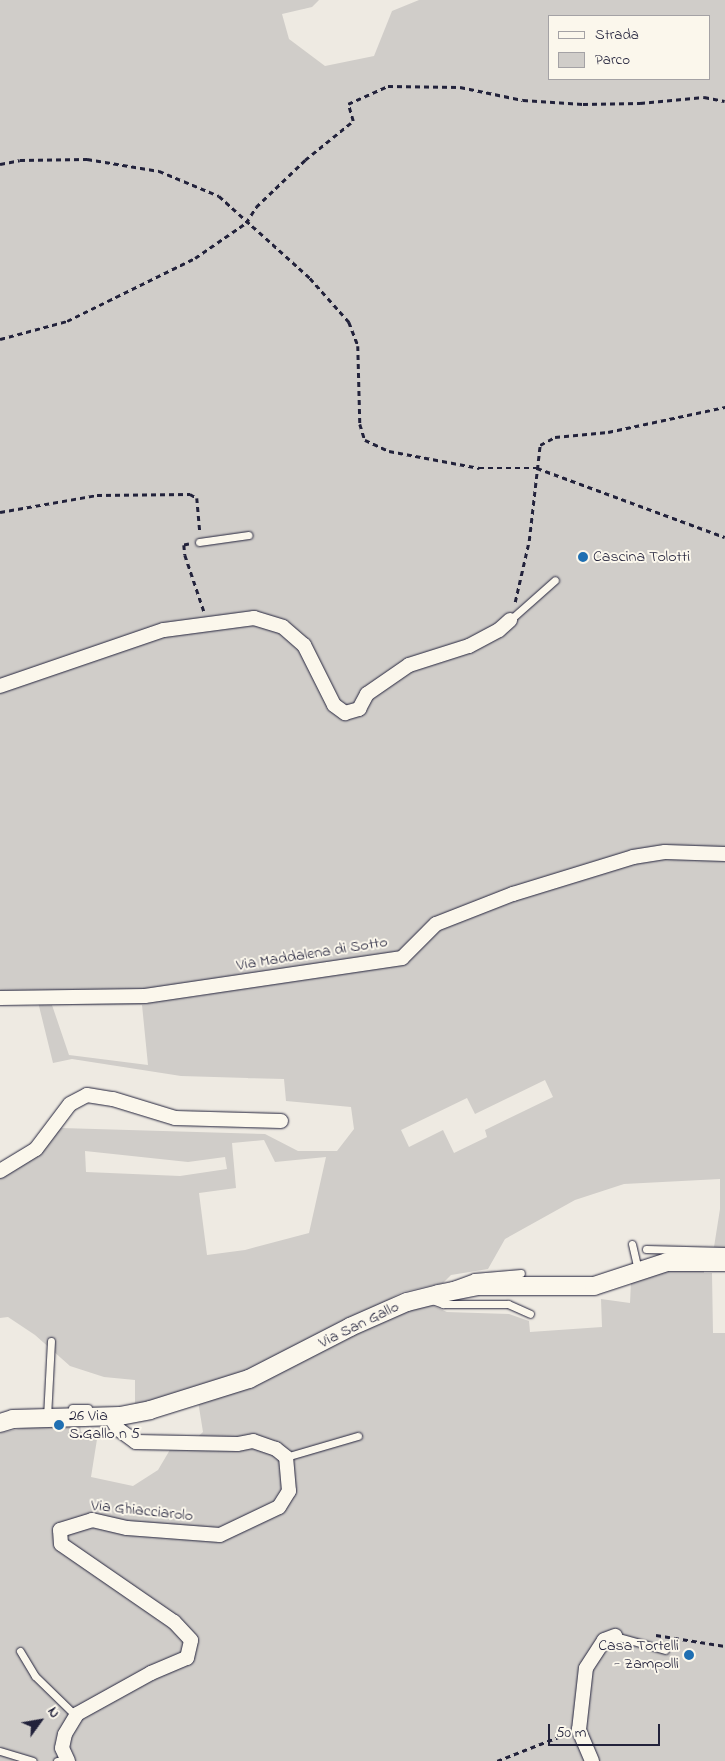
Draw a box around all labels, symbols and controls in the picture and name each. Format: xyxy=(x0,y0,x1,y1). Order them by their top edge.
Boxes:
legend xyxy=(548,15,710,80)
text: Strada xyxy=(595,24,639,46)
text: Parco xyxy=(595,49,630,71)
place label: Cascina Tolotti xyxy=(593,547,690,567)
marker: Cascina Tolotti xyxy=(577,551,589,563)
street label: Via Maddalena di Sotto xyxy=(235,933,389,975)
street label: Via San Gallo xyxy=(316,1297,402,1353)
place label: 26 Via S.Gallo n 5 xyxy=(69,1406,140,1444)
marker: 26 Via S.Gallo n 5 xyxy=(53,1419,65,1431)
street label: Via Ghiacciarolo xyxy=(90,1496,194,1526)
place label: Casa Tortelli - Zampolli xyxy=(598,1636,679,1674)
marker: Casa Tortelli - Zampolli xyxy=(683,1649,695,1661)
north arrow xyxy=(15,1696,65,1746)
text: N xyxy=(42,1703,65,1722)
scale bar xyxy=(550,1714,662,1746)
text: 50 m xyxy=(556,1722,586,1744)

